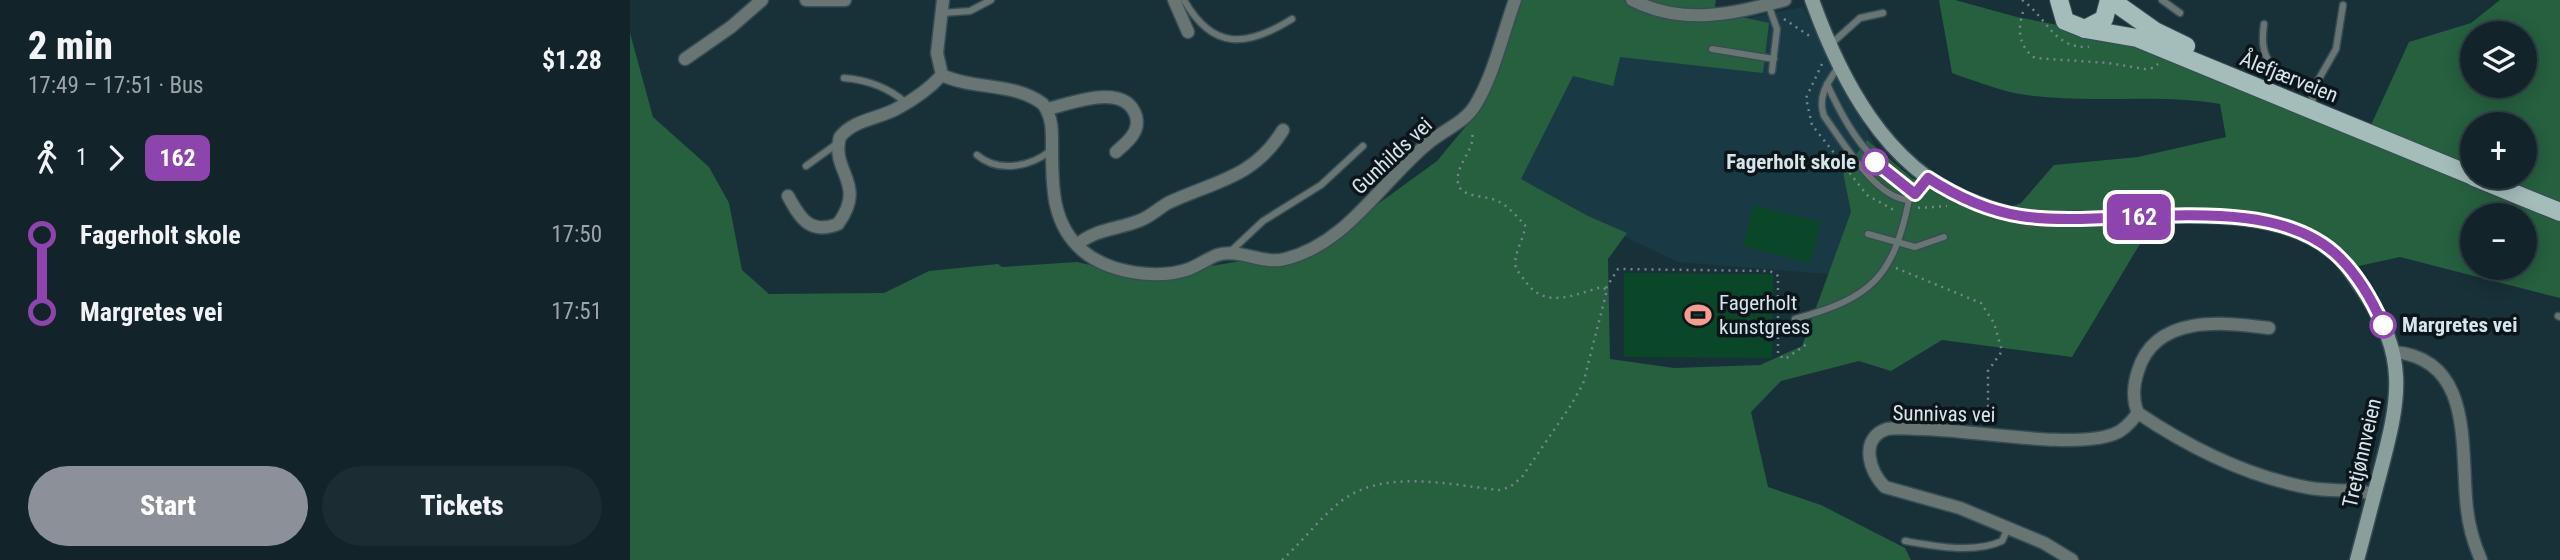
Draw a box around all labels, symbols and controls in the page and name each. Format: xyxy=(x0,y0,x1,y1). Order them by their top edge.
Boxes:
map controls xyxy=(2460,21,2537,280)
button: layers xyxy=(2460,21,2537,98)
text: 2 min xyxy=(28,24,113,68)
text: $1.28 xyxy=(542,45,602,75)
street label: Ålefjærveien xyxy=(2237,46,2341,108)
text: 17:49 – 17:51 · Bus xyxy=(28,72,204,99)
button: + xyxy=(2460,112,2537,189)
street label: Gunhilds vei xyxy=(1347,113,1437,199)
icon: walk xyxy=(28,139,66,177)
icon: forward xyxy=(97,139,135,177)
text: 1 xyxy=(76,144,87,171)
text: 162 xyxy=(159,144,196,172)
marker: Fagerholt skole xyxy=(1862,149,1888,175)
place label: Fagerholt skole xyxy=(1726,150,1856,174)
line badge: 162 xyxy=(2099,194,2179,240)
text: 162 xyxy=(2121,203,2157,231)
button: − xyxy=(2460,203,2537,280)
text: Fagerholt skole xyxy=(80,220,241,250)
text: 17:50 xyxy=(551,221,602,248)
place label: Fagerholt kunstgress xyxy=(1719,291,1810,339)
text: Margretes vei xyxy=(80,297,223,327)
text: 17:51 xyxy=(551,298,602,325)
sports icon: Fagerholt kunstgress xyxy=(1683,300,1713,330)
marker: Margretes vei xyxy=(2370,312,2396,338)
place label: Margretes vei xyxy=(2402,313,2517,337)
street label: Tretjønnveien xyxy=(2338,396,2386,510)
street label: Sunnivas vei xyxy=(1892,401,1996,427)
button: Start xyxy=(28,466,308,546)
button: Tickets xyxy=(322,466,602,546)

